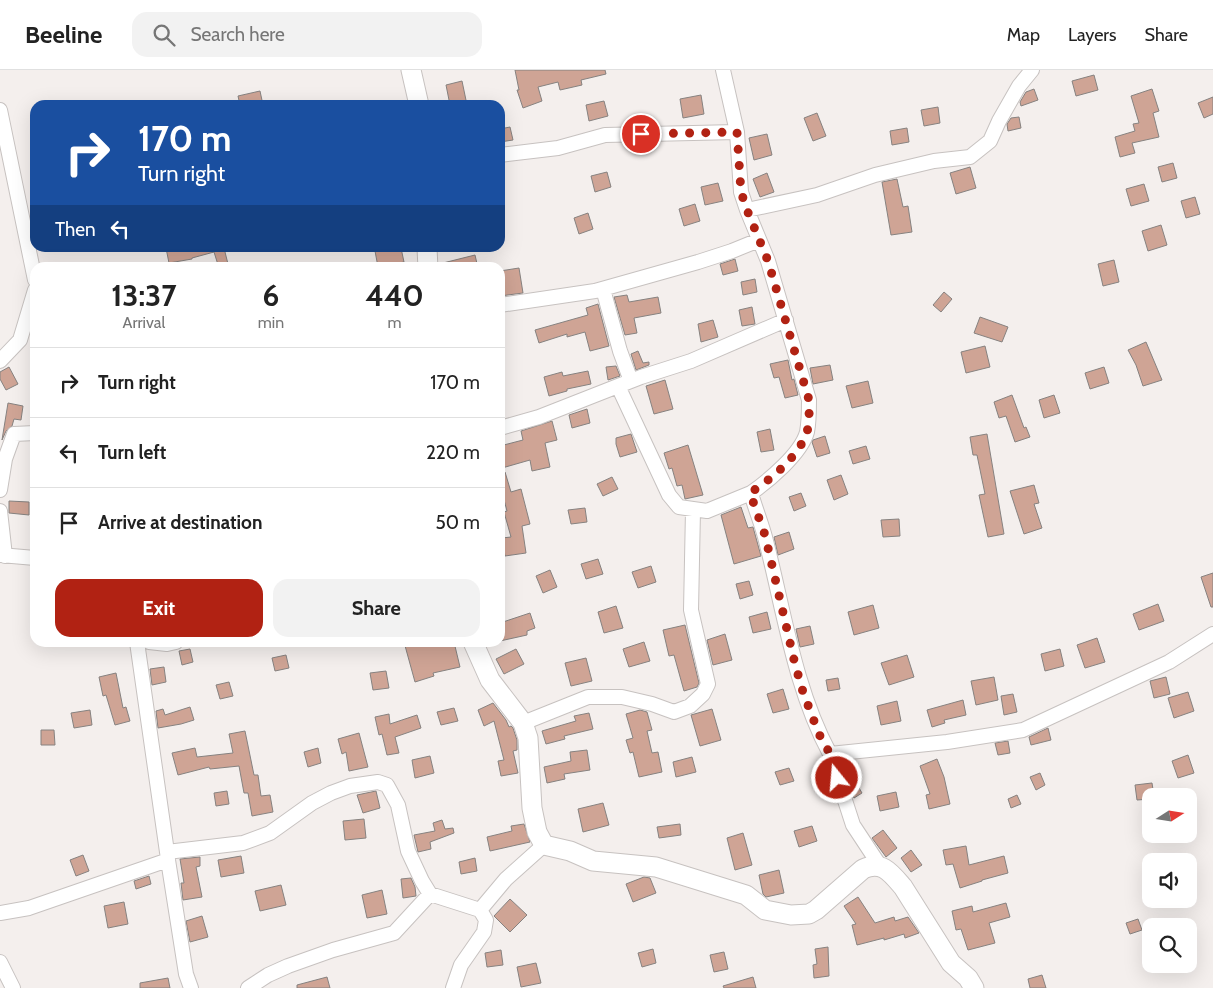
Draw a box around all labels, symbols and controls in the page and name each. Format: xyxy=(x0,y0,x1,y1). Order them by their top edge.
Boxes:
search box xyxy=(132,12,482,57)
text: Beeline xyxy=(25,20,102,49)
icon: search xyxy=(150,21,178,49)
text: Search here xyxy=(190,23,285,46)
text: Map xyxy=(1007,24,1040,46)
text: Layers xyxy=(1068,24,1117,46)
text: Share xyxy=(1145,24,1188,46)
pin xyxy=(620,113,662,155)
text: 170 m xyxy=(138,117,231,160)
icon: right xyxy=(55,120,120,185)
icon: arrive xyxy=(627,120,655,148)
text: Turn right xyxy=(138,160,225,187)
icon: left xyxy=(106,215,134,243)
text: Then xyxy=(55,218,96,241)
text: 13:37 xyxy=(111,277,177,314)
text: 6 xyxy=(263,277,279,314)
text: 440 xyxy=(365,277,424,314)
text: Arrival xyxy=(123,313,165,332)
text: min xyxy=(258,313,284,332)
text: m xyxy=(388,313,402,332)
icon: right xyxy=(55,369,83,397)
text: Turn right xyxy=(98,371,176,394)
text: 170 m xyxy=(430,371,480,394)
icon: left xyxy=(55,439,83,467)
text: Turn left xyxy=(98,441,166,464)
text: 220 m xyxy=(426,441,480,464)
icon: arrive xyxy=(55,509,83,537)
text: Arrive at destination xyxy=(98,511,262,534)
text: 50 m xyxy=(436,511,480,534)
button: Exit xyxy=(55,579,263,637)
button: Share xyxy=(273,579,480,637)
position arrow xyxy=(810,751,862,803)
north arrow xyxy=(1142,788,1198,842)
map controls xyxy=(1142,788,1197,973)
button: sound xyxy=(1142,853,1197,908)
button: search xyxy=(1142,918,1197,973)

